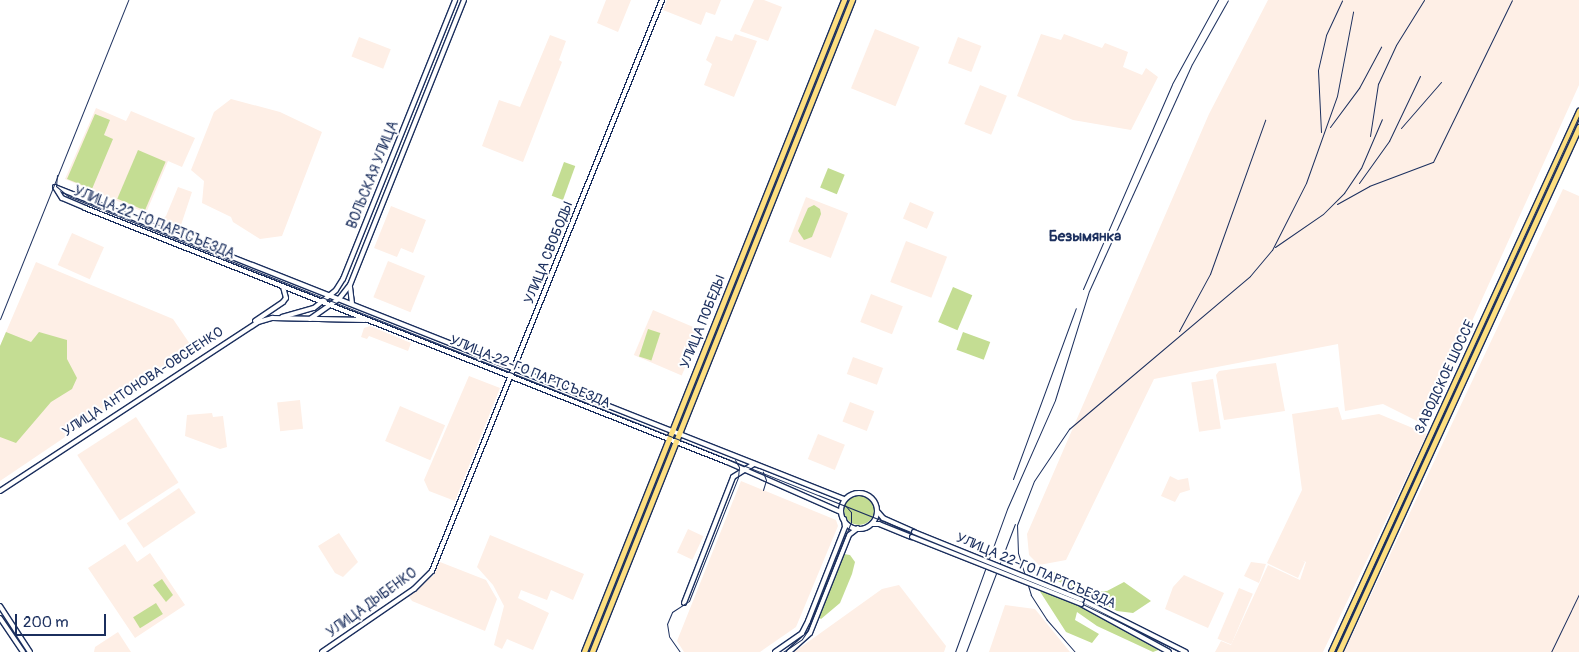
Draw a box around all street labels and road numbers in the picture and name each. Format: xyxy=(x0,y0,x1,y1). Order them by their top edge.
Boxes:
street label: ВОЛЬСКАЯ УЛИЦА xyxy=(344,119,402,231)
street label: УЛИЦА 22-ГО ПАРТСЪЕЗДА xyxy=(71,183,237,263)
street label: УЛИЦА СВОБОДЫ xyxy=(521,200,577,306)
street label: УЛИЦА ПОБЕДЫ xyxy=(677,273,729,371)
street label: ЗАВОДСКОЕ ШОССЕ xyxy=(1411,317,1479,437)
street label: УЛИЦА АНТОНОВА-ОВСЕЕНКО xyxy=(59,324,227,440)
street label: УЛИЦА 22-ГО ПАРТСЪЕЗДА xyxy=(447,332,613,412)
street label: УЛИЦА 22-ГО ПАРТСЪЕЗДА xyxy=(954,530,1118,612)
street label: УЛИЦА ДЫБЕНКО xyxy=(324,565,420,641)

